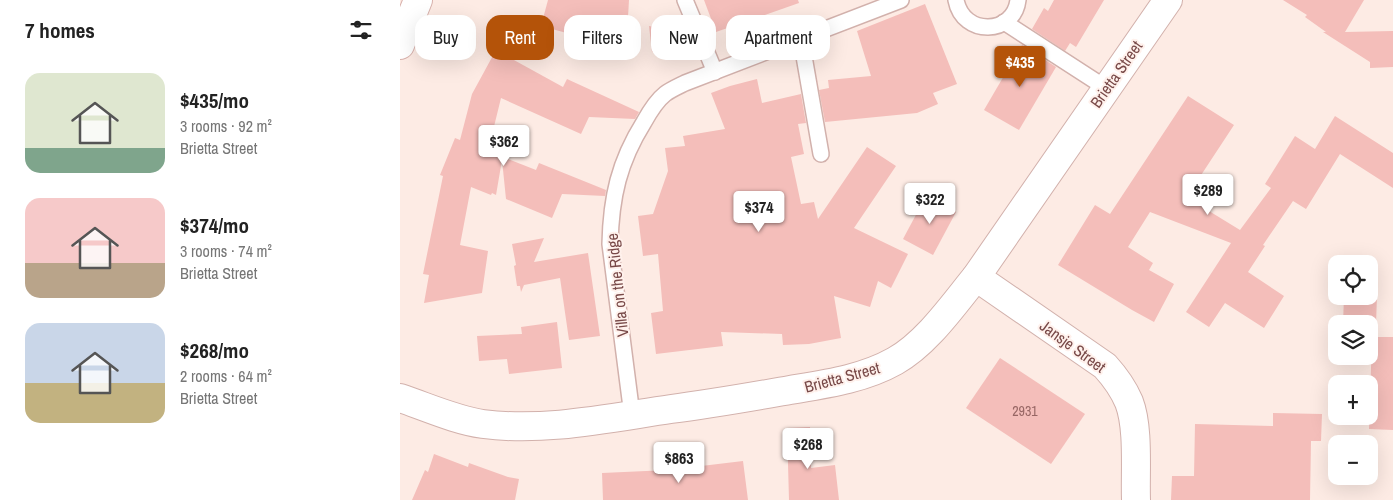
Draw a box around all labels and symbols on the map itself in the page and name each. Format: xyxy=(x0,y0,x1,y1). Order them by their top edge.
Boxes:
street label: Brietta Street xyxy=(1085,36,1147,112)
pin: $435 xyxy=(990,46,1050,88)
pin: $362 xyxy=(474,124,534,167)
pin: $289 xyxy=(1178,174,1238,216)
pin: $322 xyxy=(900,182,960,225)
pin: $374 xyxy=(729,190,789,233)
street label: Villa on the Ridge xyxy=(601,232,633,338)
street label: Jansje Street xyxy=(1036,315,1111,378)
street label: Brietta Street xyxy=(802,356,883,398)
house number: 2931 xyxy=(1012,402,1038,420)
pin: $268 xyxy=(778,428,838,470)
pin: $863 xyxy=(649,442,709,484)

